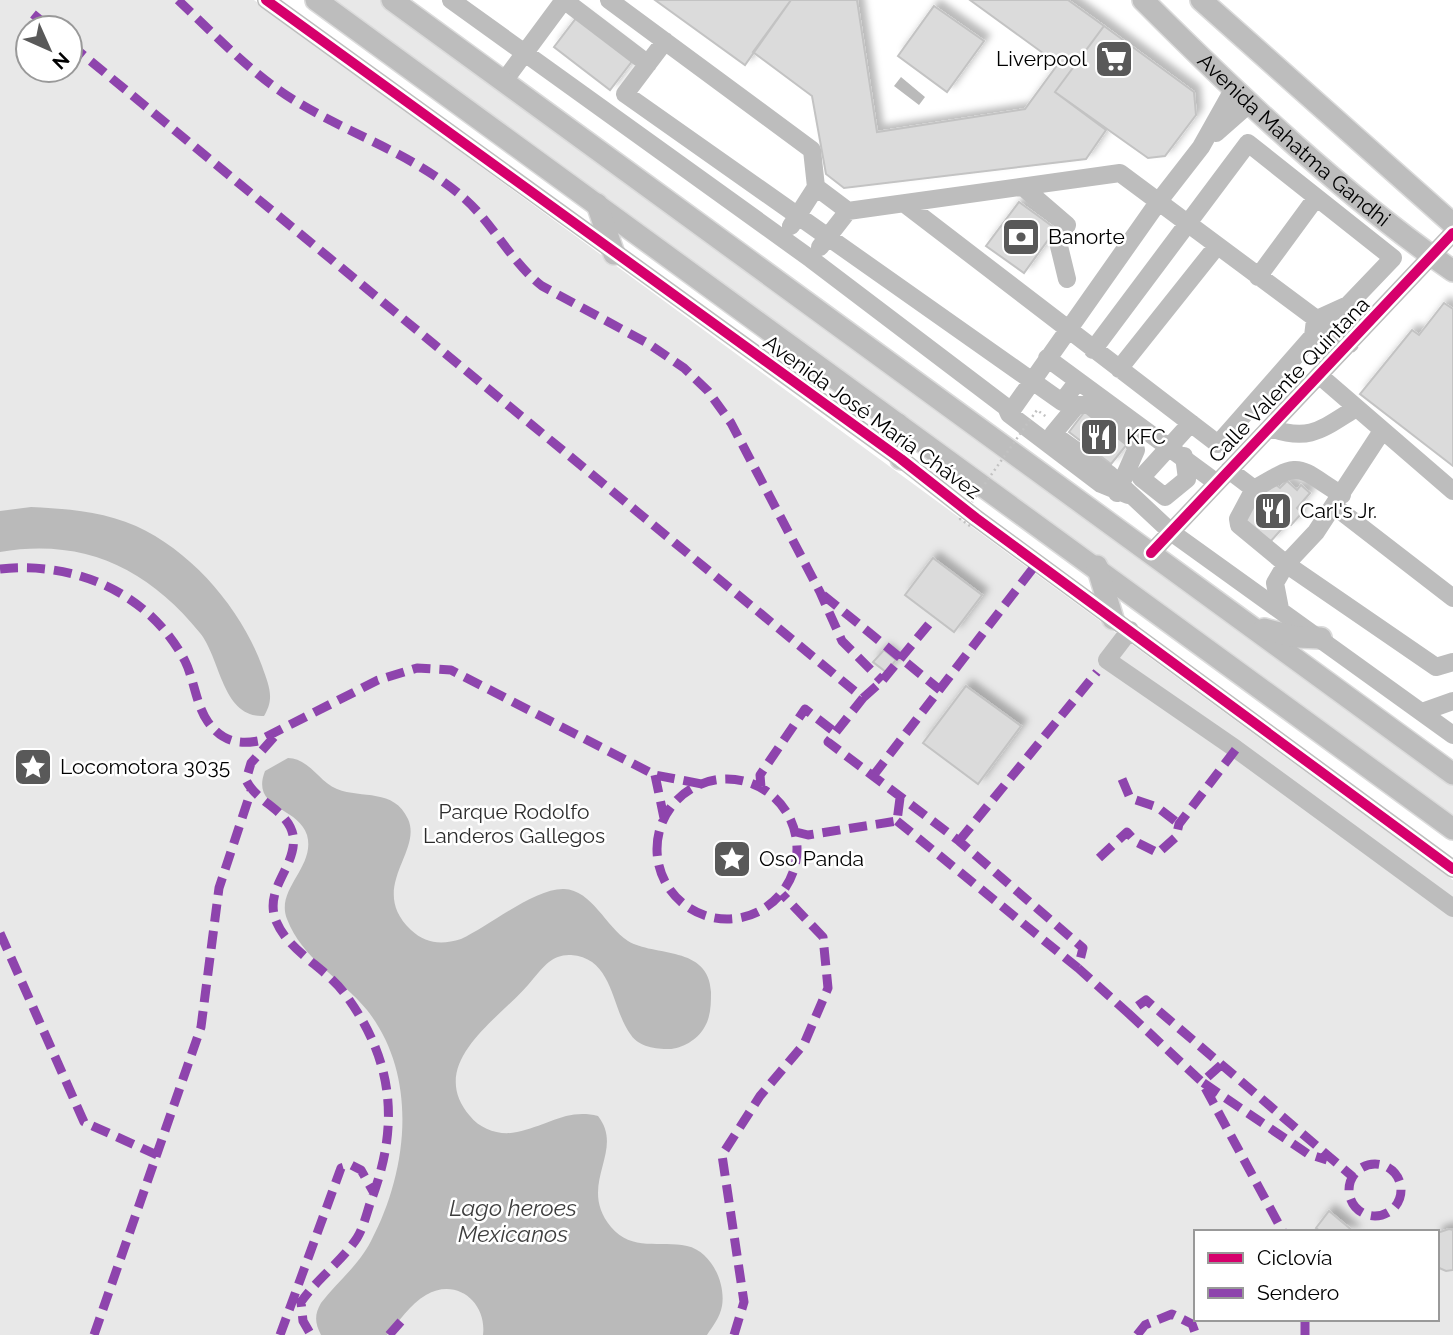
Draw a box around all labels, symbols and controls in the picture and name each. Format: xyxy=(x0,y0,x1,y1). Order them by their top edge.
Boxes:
north arrow xyxy=(14,14,84,84)
supermarket icon: Liverpool xyxy=(1093,38,1135,80)
place label: Liverpool xyxy=(996,46,1087,71)
text: N xyxy=(48,48,74,74)
street label: Avenida Mahatma Gandhi xyxy=(1193,48,1395,232)
bank icon: Banorte xyxy=(1000,216,1042,258)
place label: Banorte xyxy=(1048,224,1125,249)
street label: Calle Valente Quintana xyxy=(1203,292,1374,468)
street label: Avenida José María Chávez xyxy=(759,329,986,504)
restaurant icon: KFC xyxy=(1078,416,1120,458)
place label: KFC xyxy=(1126,424,1166,449)
restaurant icon: Carl's Jr. xyxy=(1252,490,1294,532)
place label: Carl's Jr. xyxy=(1300,498,1377,523)
place icon: Locomotora 3035 xyxy=(12,746,54,788)
place label: Locomotora 3035 xyxy=(60,754,230,779)
park label: Parque Rodolfo Landeros Gallegos xyxy=(423,799,605,848)
place icon: Oso Panda xyxy=(711,838,753,880)
place label: Oso Panda xyxy=(759,846,864,871)
water label: Lago heroes Mexicanos xyxy=(449,1194,577,1247)
legend xyxy=(1194,1230,1439,1321)
text: Ciclovía xyxy=(1257,1245,1333,1270)
text: Sendero xyxy=(1257,1280,1339,1305)

